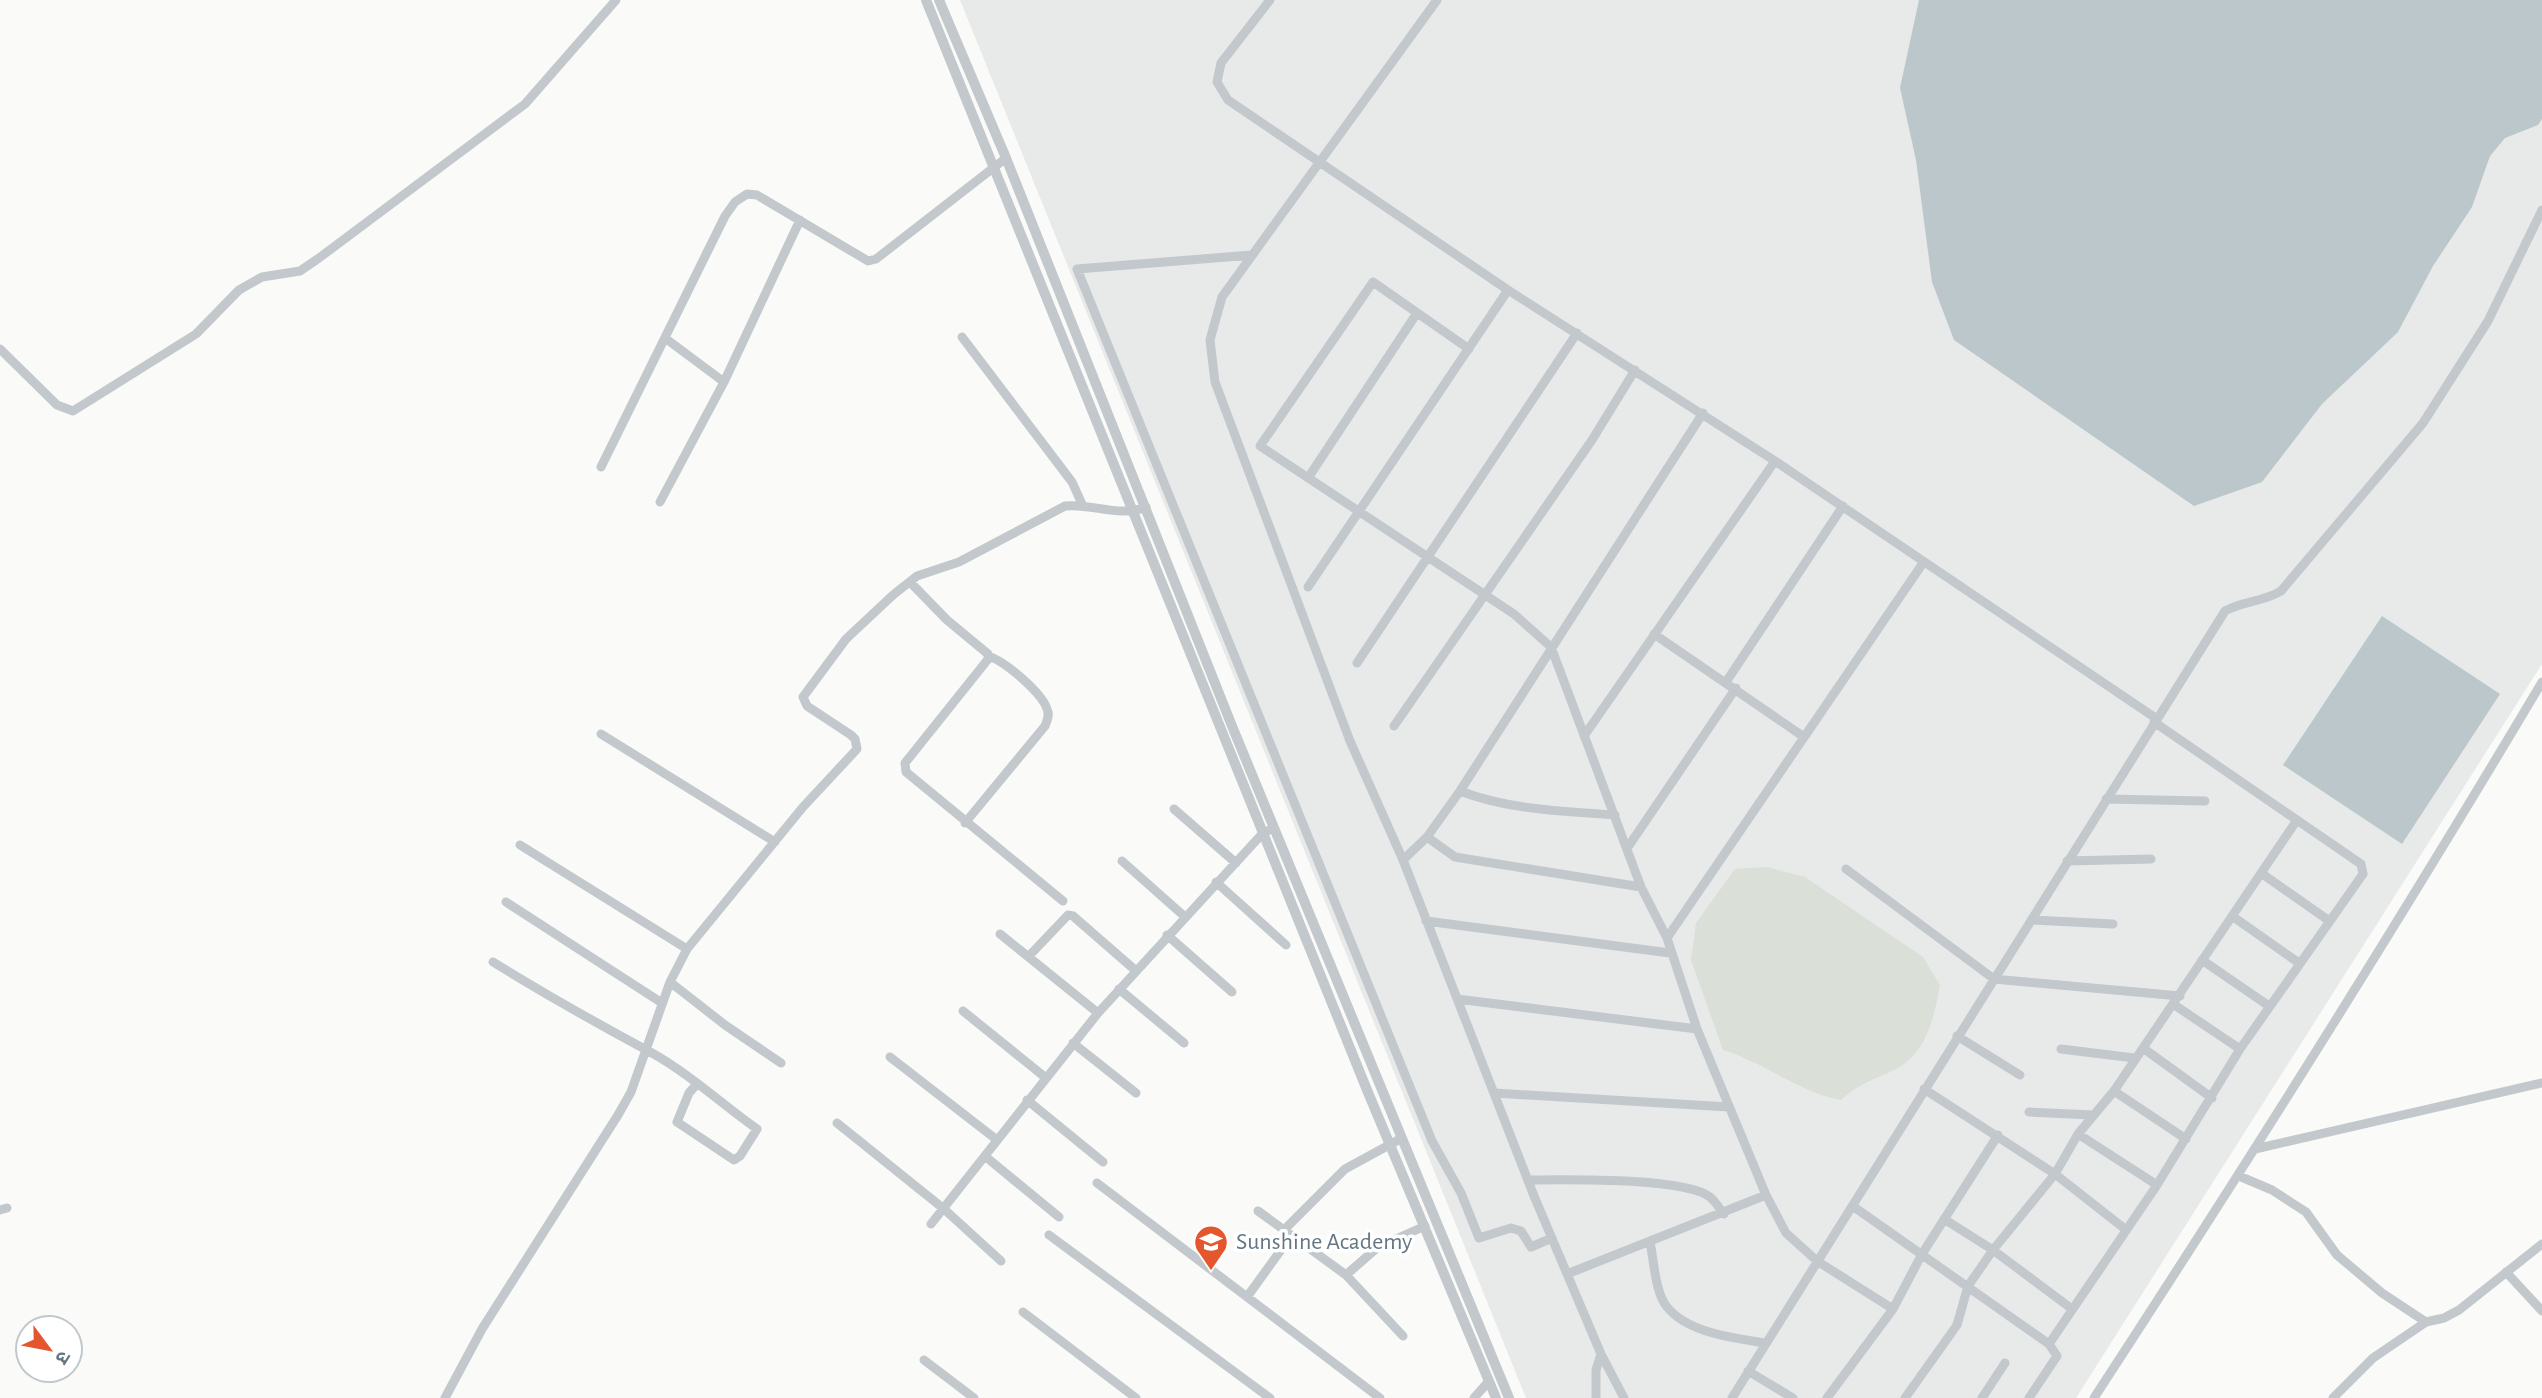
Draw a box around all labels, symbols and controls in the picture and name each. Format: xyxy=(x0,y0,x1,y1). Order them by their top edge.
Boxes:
school or university icon: Sunshine Academy xyxy=(1192,1223,1230,1272)
place label: Sunshine Academy xyxy=(1236,1230,1412,1254)
north arrow xyxy=(14,1314,84,1384)
text: उ xyxy=(51,1347,73,1368)

